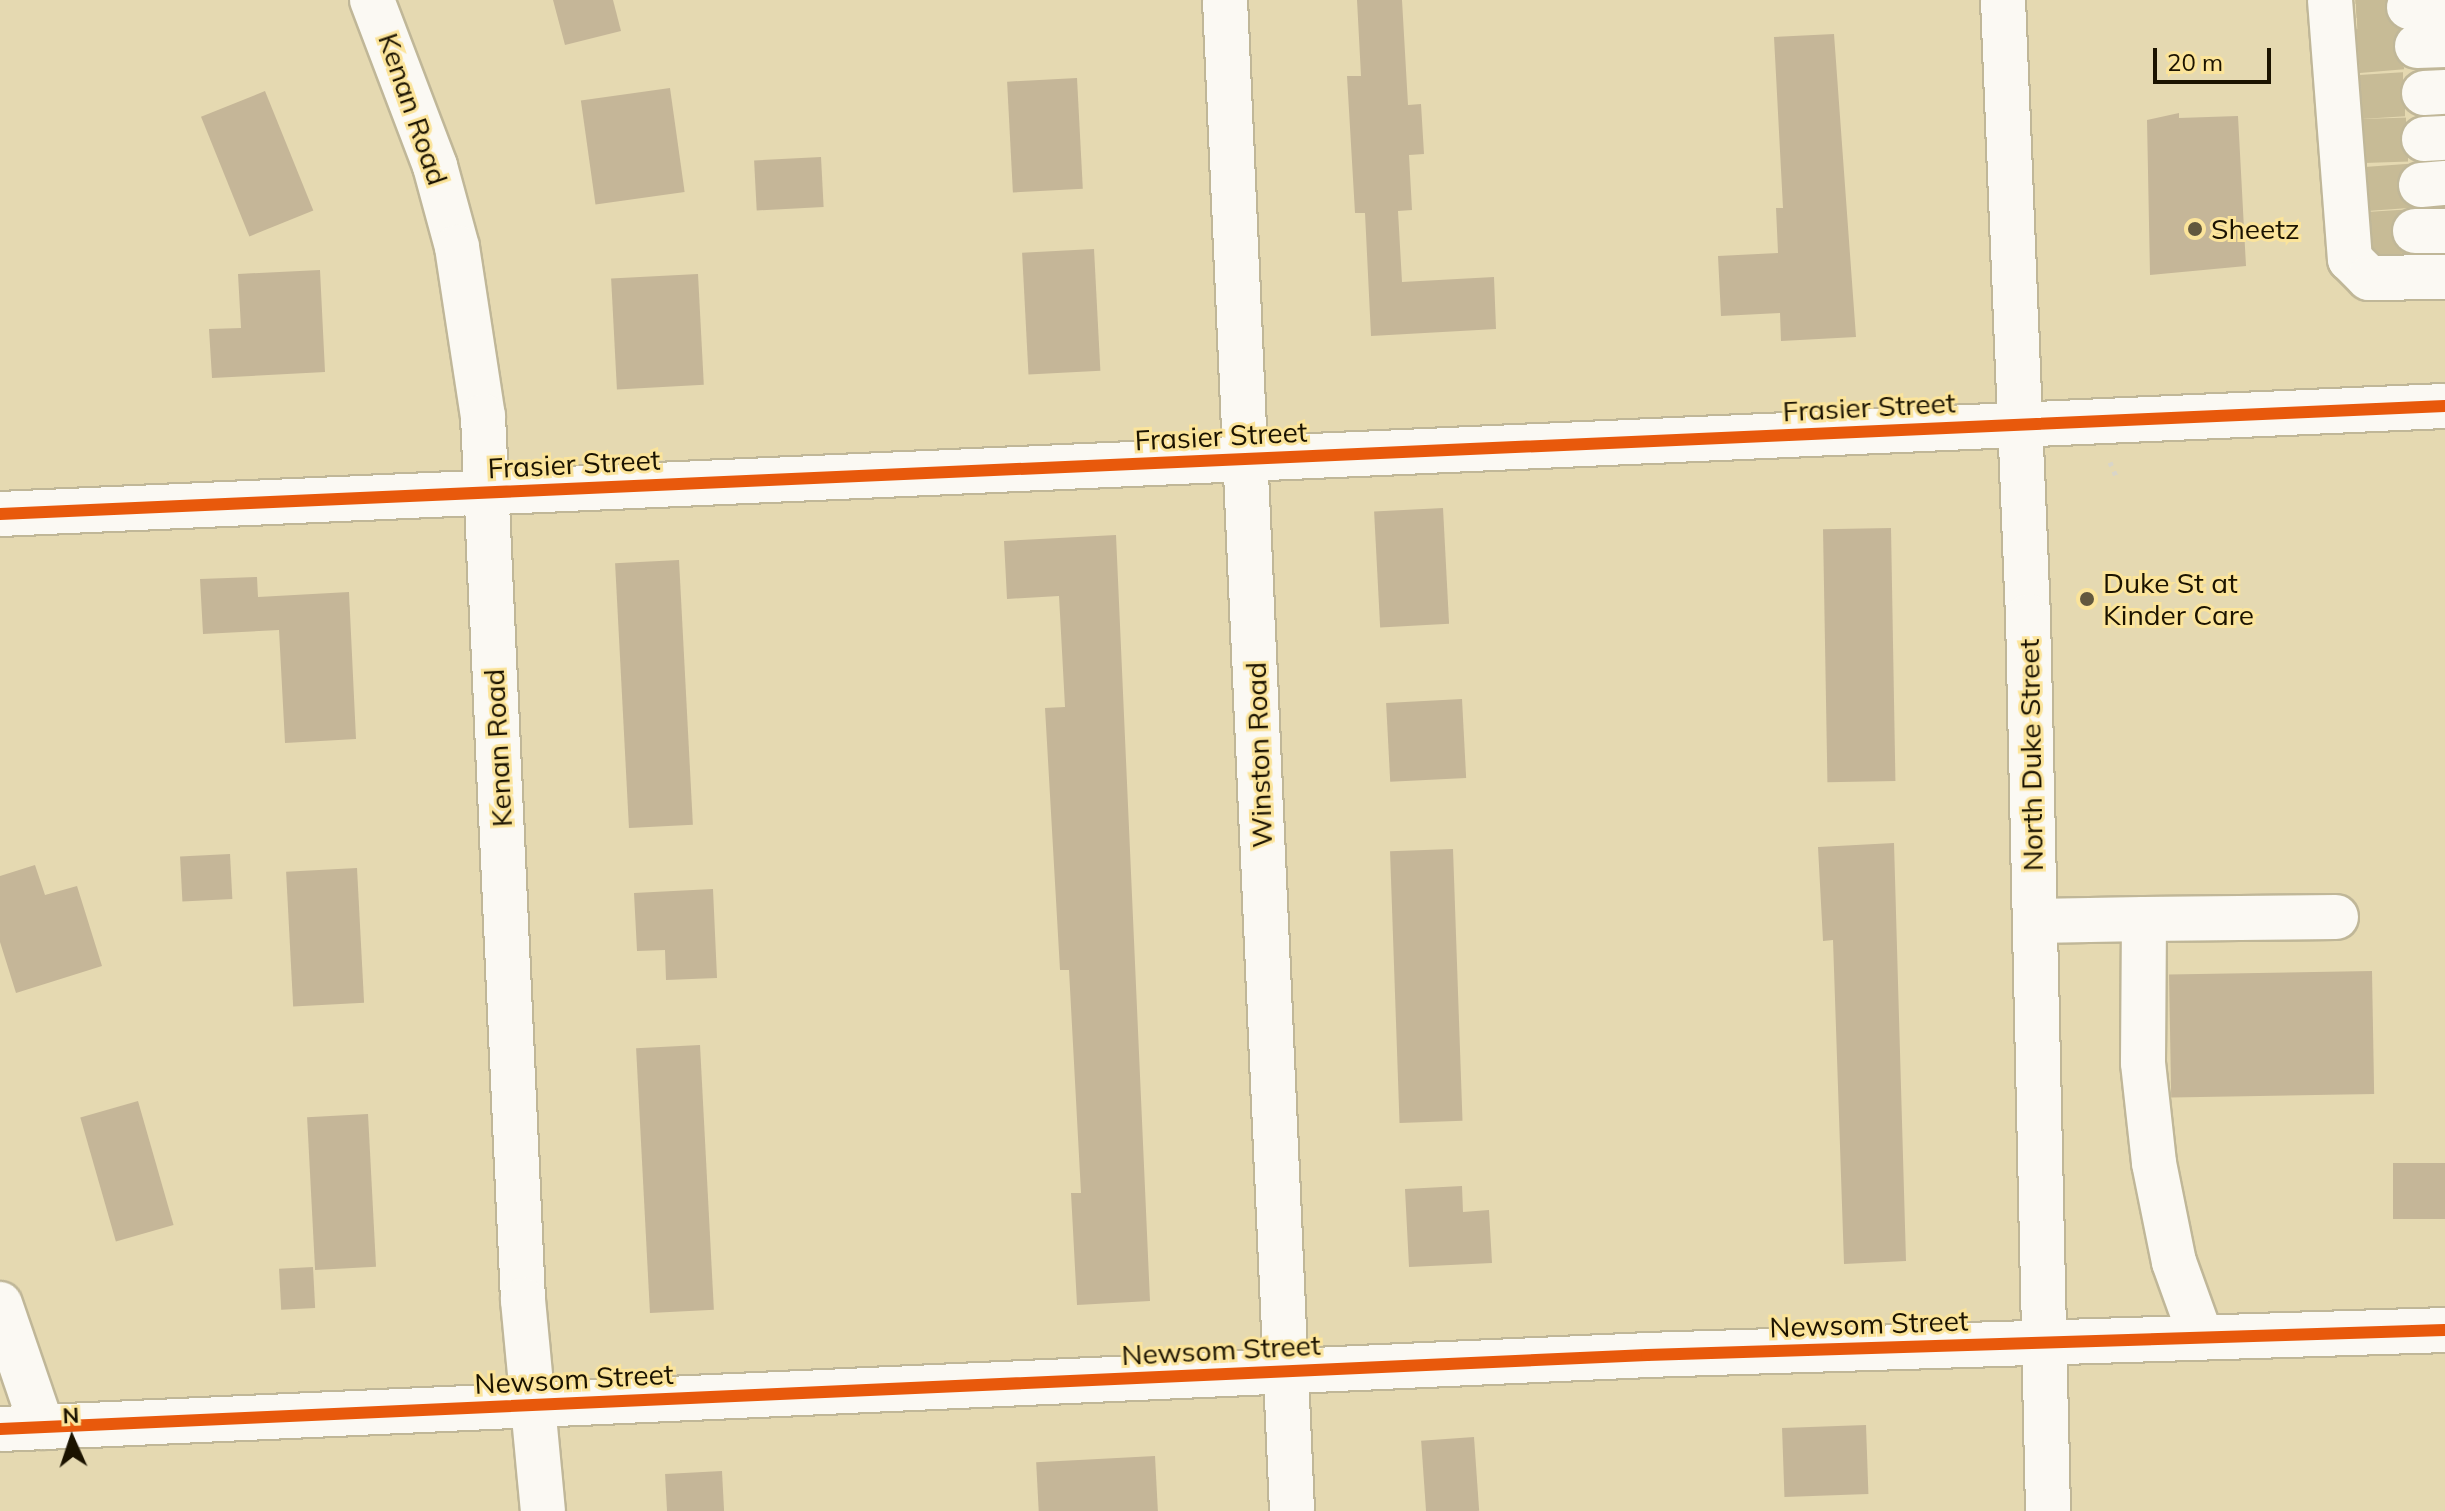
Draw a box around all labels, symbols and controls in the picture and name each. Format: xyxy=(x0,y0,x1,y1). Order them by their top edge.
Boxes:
street label: Kenan Road xyxy=(371,29,455,189)
scale bar xyxy=(2157,32,2275,82)
text: 20 m xyxy=(2167,47,2223,77)
place label: Sheetz xyxy=(2211,212,2300,246)
marker: Sheetz xyxy=(2186,220,2204,238)
street label: Frasier Street xyxy=(1782,386,1956,428)
street label: Frasier Street xyxy=(1134,415,1308,457)
street label: Frasier Street xyxy=(487,443,661,485)
place label: Duke St at Kinder Care xyxy=(2103,566,2254,632)
marker: Duke St at Kinder Care xyxy=(2078,590,2096,608)
street label: North Duke Street xyxy=(2012,639,2050,871)
street label: Winston Road xyxy=(1239,661,1279,849)
street label: Kenan Road xyxy=(477,668,519,828)
street label: Newsom Street xyxy=(1769,1304,1969,1344)
street label: Newsom Street xyxy=(1121,1328,1321,1372)
street label: Newsom Street xyxy=(474,1357,674,1401)
north arrow xyxy=(32,1399,112,1479)
text: N xyxy=(62,1401,80,1429)

